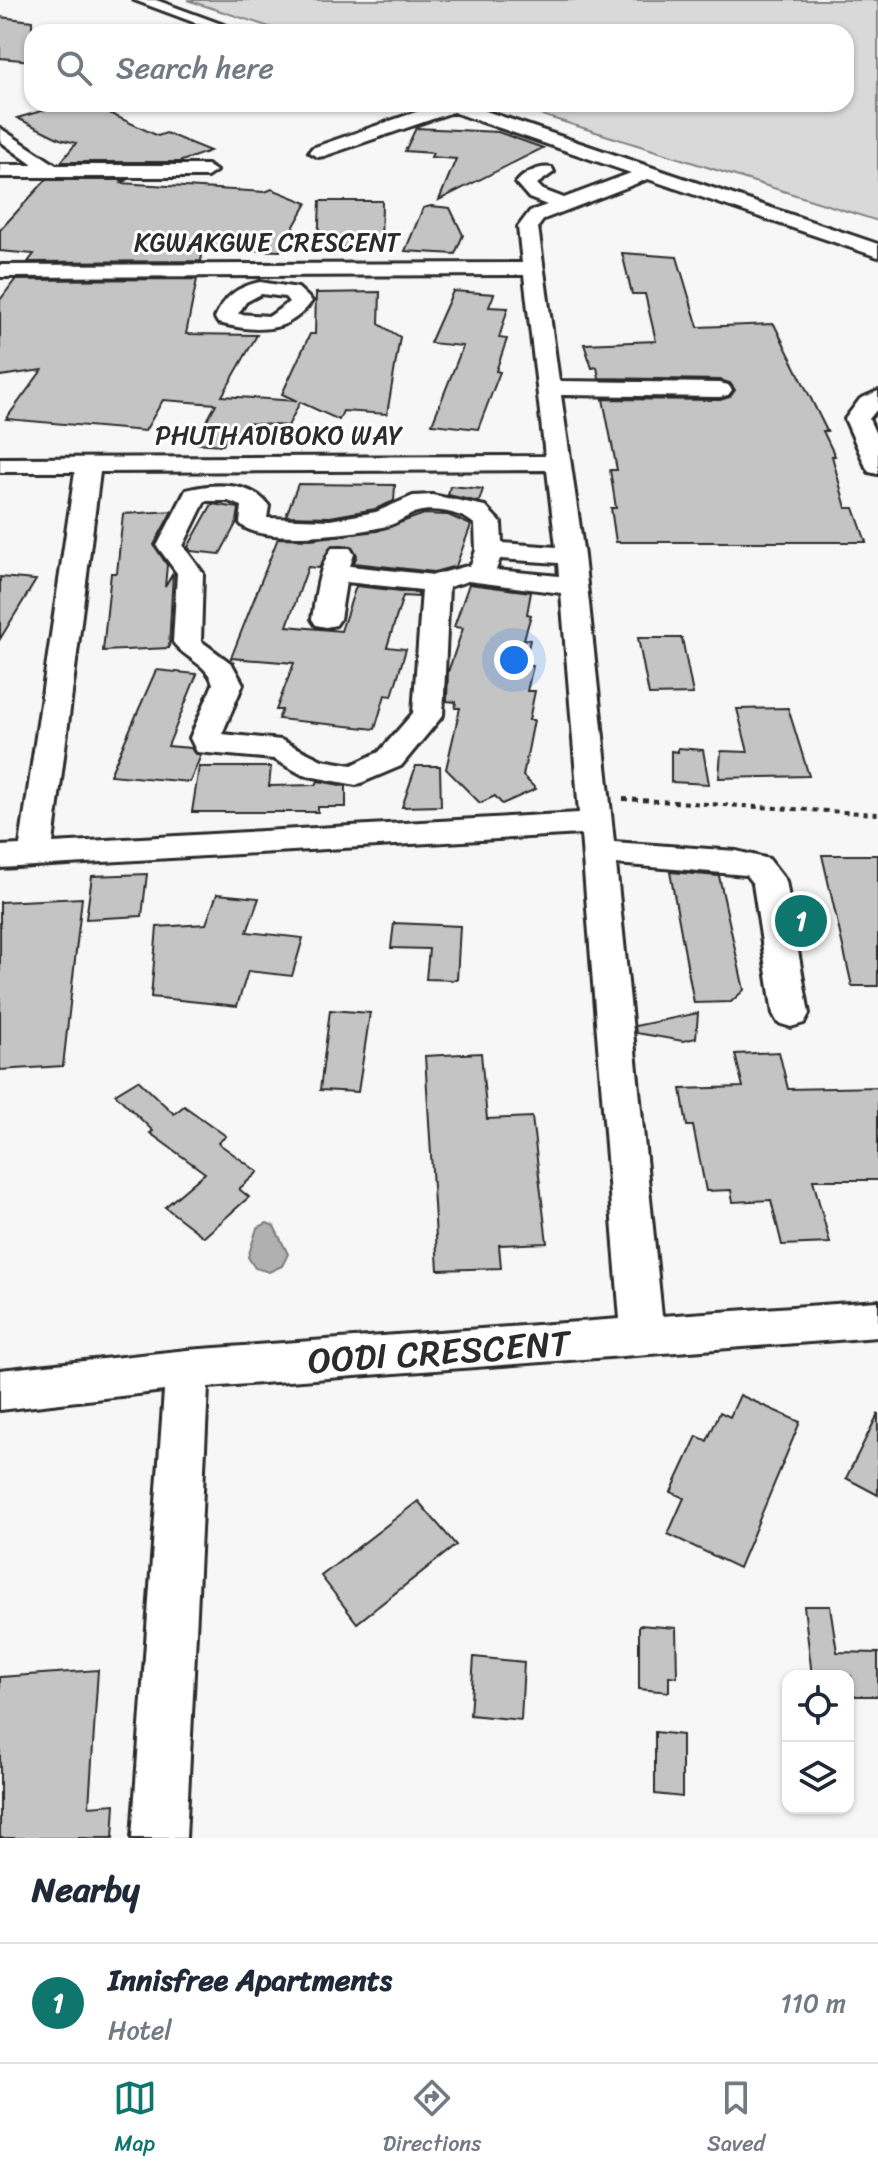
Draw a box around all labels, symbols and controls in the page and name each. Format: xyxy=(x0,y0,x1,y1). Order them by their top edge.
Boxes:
search box xyxy=(24,24,854,112)
text: Search here xyxy=(116,41,274,95)
icon: search xyxy=(52,46,96,90)
street label: KGWAKGWE CRESCENT xyxy=(134,219,402,265)
street label: PHUTHADIBOKO WAY xyxy=(155,412,403,458)
your location xyxy=(494,640,534,680)
pin: 1 xyxy=(775,891,827,951)
street label: OODI CRESCENT xyxy=(306,1311,574,1393)
map controls xyxy=(782,1670,854,1814)
button: locate xyxy=(782,1670,854,1742)
button: layers xyxy=(782,1742,854,1814)
text: Nearby xyxy=(32,1860,140,1920)
text: Innisfree Apartments xyxy=(108,1953,392,2007)
text: 1 xyxy=(52,1980,64,2026)
text: 110 m xyxy=(781,1980,846,2026)
text: Hotel xyxy=(108,2007,172,2053)
tab: Map xyxy=(113,2076,157,2163)
tab: Directions xyxy=(383,2076,481,2163)
tab: Saved xyxy=(707,2076,765,2163)

